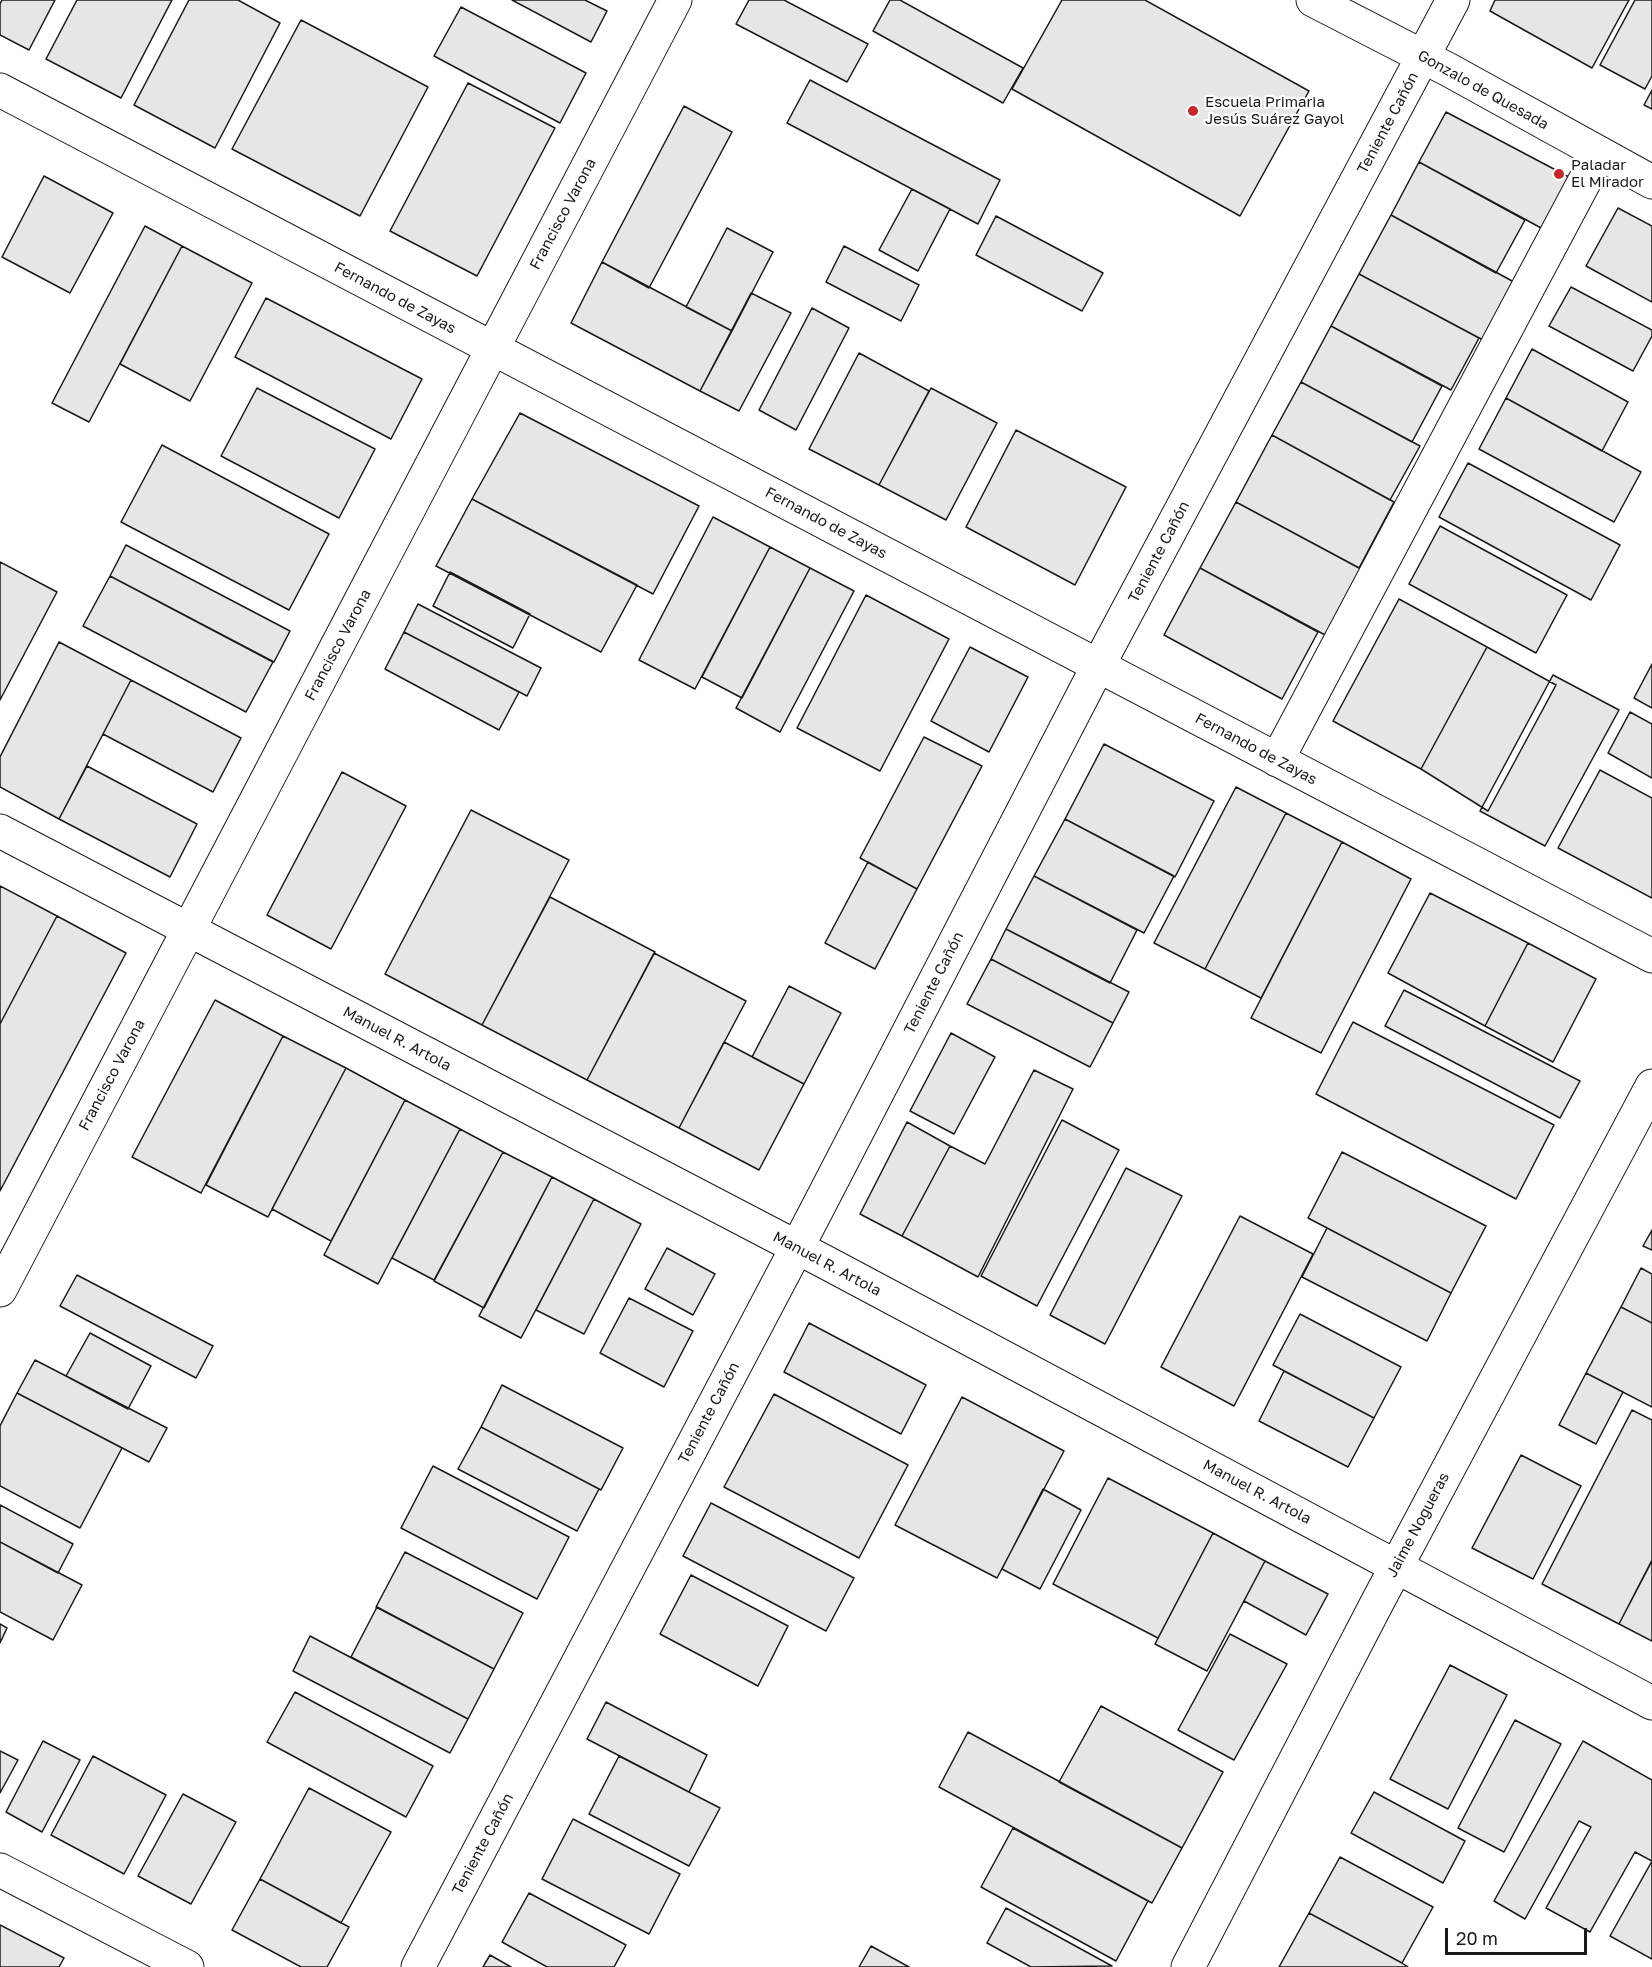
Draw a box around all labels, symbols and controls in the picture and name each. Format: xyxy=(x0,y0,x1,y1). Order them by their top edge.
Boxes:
street label: Gonzalo de Quesada xyxy=(1414,46,1552,134)
street label: Teniente Cañón xyxy=(1354,69,1422,177)
place label: Escuela Primaria Jesús Suárez Gayol xyxy=(1205,93,1344,128)
marker: Escuela Primaria Jesús Suárez Gayol xyxy=(1186,104,1200,118)
street label: Francisco Varona xyxy=(526,155,600,273)
place label: Paladar El Mirador xyxy=(1571,156,1644,191)
marker: Paladar El Mirador xyxy=(1552,167,1566,181)
street label: Fernando de Zayas xyxy=(331,258,459,338)
street label: Fernando de Zayas xyxy=(762,483,890,563)
street label: Teniente Cañón xyxy=(1125,498,1193,606)
street label: Francisco Varona xyxy=(301,586,375,704)
street label: Fernando de Zayas xyxy=(1192,709,1320,789)
street label: Teniente Cañón xyxy=(901,929,967,1037)
street label: Manuel R. Artola xyxy=(340,1003,454,1075)
street label: Francisco Varona xyxy=(75,1016,149,1134)
street label: Manuel R. Artola xyxy=(770,1228,884,1300)
street label: Teniente Cañón xyxy=(675,1359,743,1467)
street label: Manuel R. Artola xyxy=(1200,1456,1314,1528)
street label: Jaime Nogueras xyxy=(1383,1470,1453,1580)
street label: Teniente Cañón xyxy=(449,1790,517,1898)
scale bar xyxy=(1448,1916,1590,1954)
text: 20 m xyxy=(1456,1927,1498,1949)

